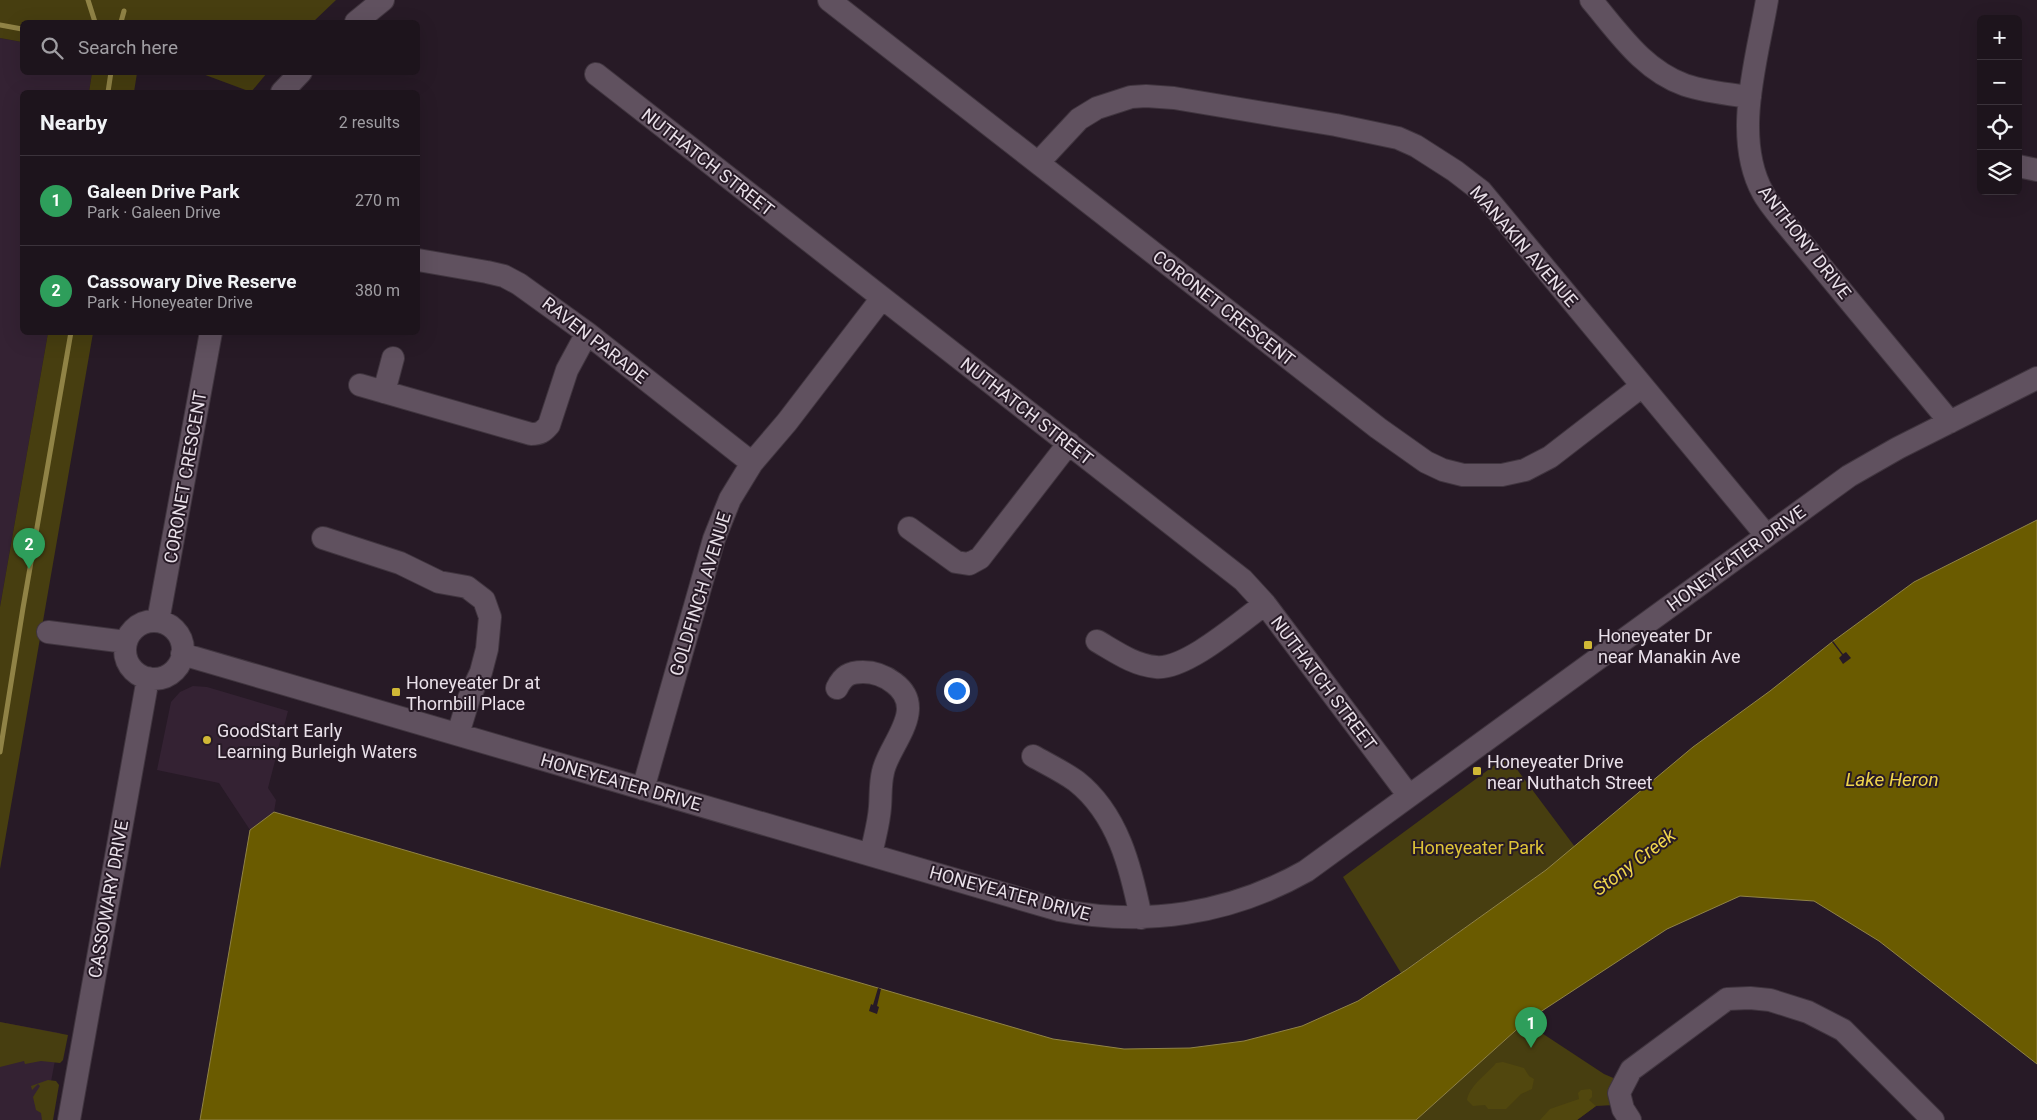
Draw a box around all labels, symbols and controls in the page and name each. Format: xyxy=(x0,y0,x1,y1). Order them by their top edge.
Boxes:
map controls xyxy=(1977,15,2022,195)
button: + xyxy=(1977,15,2022,60)
search box xyxy=(20,20,420,75)
icon: search xyxy=(38,34,66,62)
text: Search here xyxy=(78,36,178,59)
button: − xyxy=(1977,60,2022,105)
street label: NUTHATCH STREET xyxy=(638,104,779,220)
button: locate xyxy=(1977,105,2022,150)
text: Nearby xyxy=(40,111,107,135)
text: 2 results xyxy=(339,113,400,132)
button: layers xyxy=(1977,150,2022,195)
text: Galeen Drive Park xyxy=(87,180,239,203)
street label: MANAKIN AVENUE xyxy=(1466,181,1582,311)
street label: ANTHONY DRIVE xyxy=(1754,181,1856,303)
text: 1 xyxy=(51,191,61,210)
text: 270 m xyxy=(355,191,400,210)
text: Park · Galeen Drive xyxy=(87,203,221,222)
street label: CORONET CRESCENT xyxy=(1149,246,1299,370)
text: Cassowary Dive Reserve xyxy=(87,270,297,293)
text: 2 xyxy=(51,281,61,300)
text: 380 m xyxy=(355,281,400,300)
street label: RAVEN PARADE xyxy=(538,292,652,388)
text: Park · Honeyeater Drive xyxy=(87,293,253,312)
street label: NUTHATCH STREET xyxy=(957,353,1098,469)
street label: CORONET CRESCENT xyxy=(159,389,211,565)
street label: HONEYEATER DRIVE xyxy=(1663,501,1809,615)
street label: GOLDFINCH AVENUE xyxy=(665,510,735,678)
pin: 2 xyxy=(13,528,45,569)
street label: NUTHATCH STREET xyxy=(1267,612,1381,754)
place label: Honeyeater Dr near Manakin Ave xyxy=(1598,625,1740,667)
marker: Honeyeater Dr near Manakin Ave xyxy=(1582,639,1594,651)
place label: Honeyeater Dr at Thornbill Place xyxy=(406,672,540,714)
your location xyxy=(944,678,970,704)
marker: Honeyeater Dr at Thornbill Place xyxy=(390,686,402,698)
place label: GoodStart Early Learning Burleigh Waters xyxy=(217,720,417,762)
marker: GoodStart Early Learning Burleigh Waters xyxy=(201,734,213,746)
street label: HONEYEATER DRIVE xyxy=(538,749,704,815)
place label: Honeyeater Drive near Nuthatch Street xyxy=(1487,751,1652,793)
marker: Honeyeater Drive near Nuthatch Street xyxy=(1471,765,1483,777)
water label: Lake Heron xyxy=(1845,768,1939,791)
street label: CASSOWARY DRIVE xyxy=(84,818,132,980)
water label: Stony Creek xyxy=(1588,823,1681,901)
park label: Honeyeater Park xyxy=(1412,837,1545,858)
street label: HONEYEATER DRIVE xyxy=(927,861,1093,925)
pin: 1 xyxy=(1515,1007,1547,1048)

